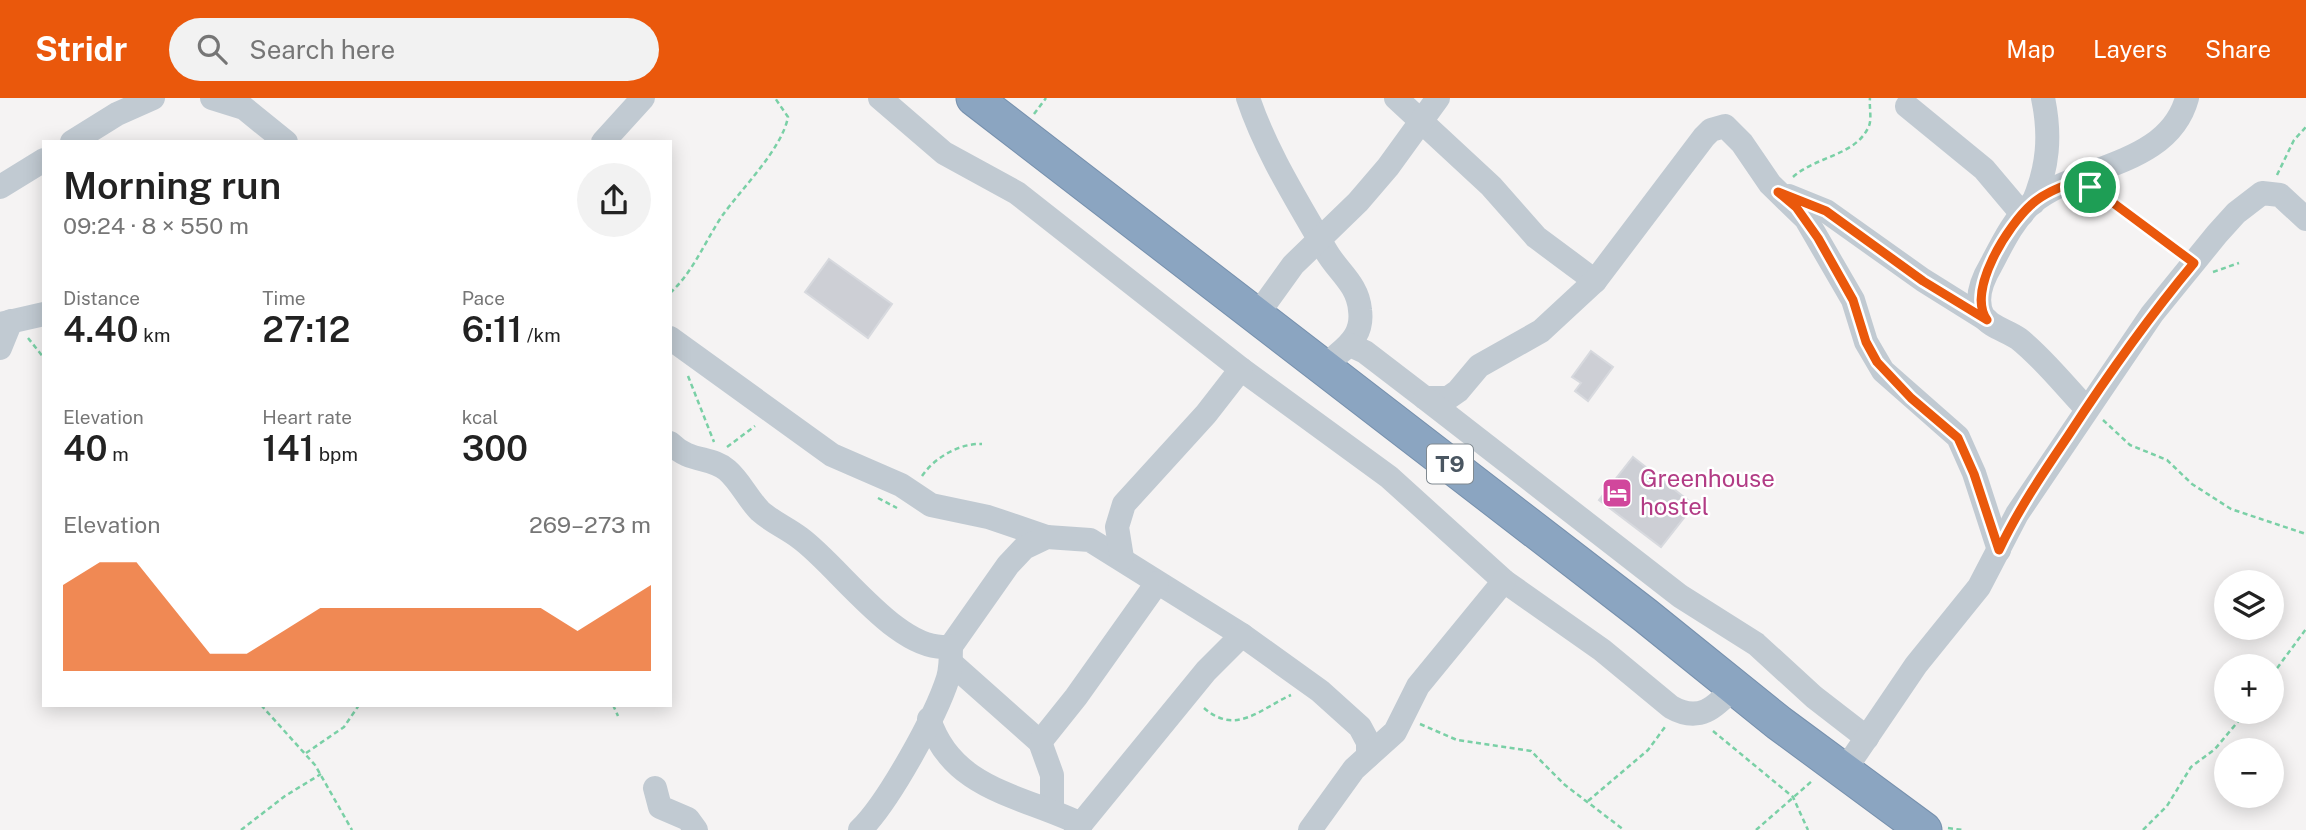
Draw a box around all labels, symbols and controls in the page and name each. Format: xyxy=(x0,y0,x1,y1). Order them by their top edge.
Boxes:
search box xyxy=(169,18,659,81)
text: Stridr xyxy=(35,30,127,68)
icon: search xyxy=(193,30,231,68)
text: Search here xyxy=(249,34,395,65)
text: Map xyxy=(2006,35,2055,63)
text: Layers xyxy=(2093,35,2167,63)
text: Share xyxy=(2205,35,2271,63)
pin xyxy=(2060,157,2120,217)
text: Morning run xyxy=(63,163,281,208)
button: share xyxy=(577,163,651,237)
icon: arrive xyxy=(2071,168,2109,206)
text: 09:24 · 8 × 550 m xyxy=(63,212,249,239)
text: Distance xyxy=(63,287,140,309)
text: Time xyxy=(262,287,306,309)
text: Pace xyxy=(462,287,505,309)
text: 4.40 xyxy=(63,309,139,350)
text: 27:12 xyxy=(262,309,350,350)
text: 6:11 xyxy=(462,309,522,350)
text: km xyxy=(139,324,170,346)
text: /km xyxy=(522,324,561,346)
text: Elevation xyxy=(63,406,144,428)
text: Heart rate xyxy=(262,406,352,428)
text: kcal xyxy=(462,406,498,428)
text: 40 xyxy=(63,428,108,469)
text: 141 xyxy=(262,428,314,469)
text: 300 xyxy=(462,428,528,469)
text: m xyxy=(108,443,129,465)
text: bpm xyxy=(314,443,358,465)
road number: T9 xyxy=(1427,444,1473,484)
place label: Greenhouse hostel xyxy=(1640,464,1775,520)
hotel icon: Greenhouse hostel xyxy=(1600,476,1634,510)
text: Elevation xyxy=(63,511,161,538)
text: 269–273 m xyxy=(529,511,651,538)
map controls xyxy=(2214,570,2284,808)
button: layers xyxy=(2214,570,2284,640)
button: + xyxy=(2214,654,2284,724)
button: − xyxy=(2214,738,2284,808)

